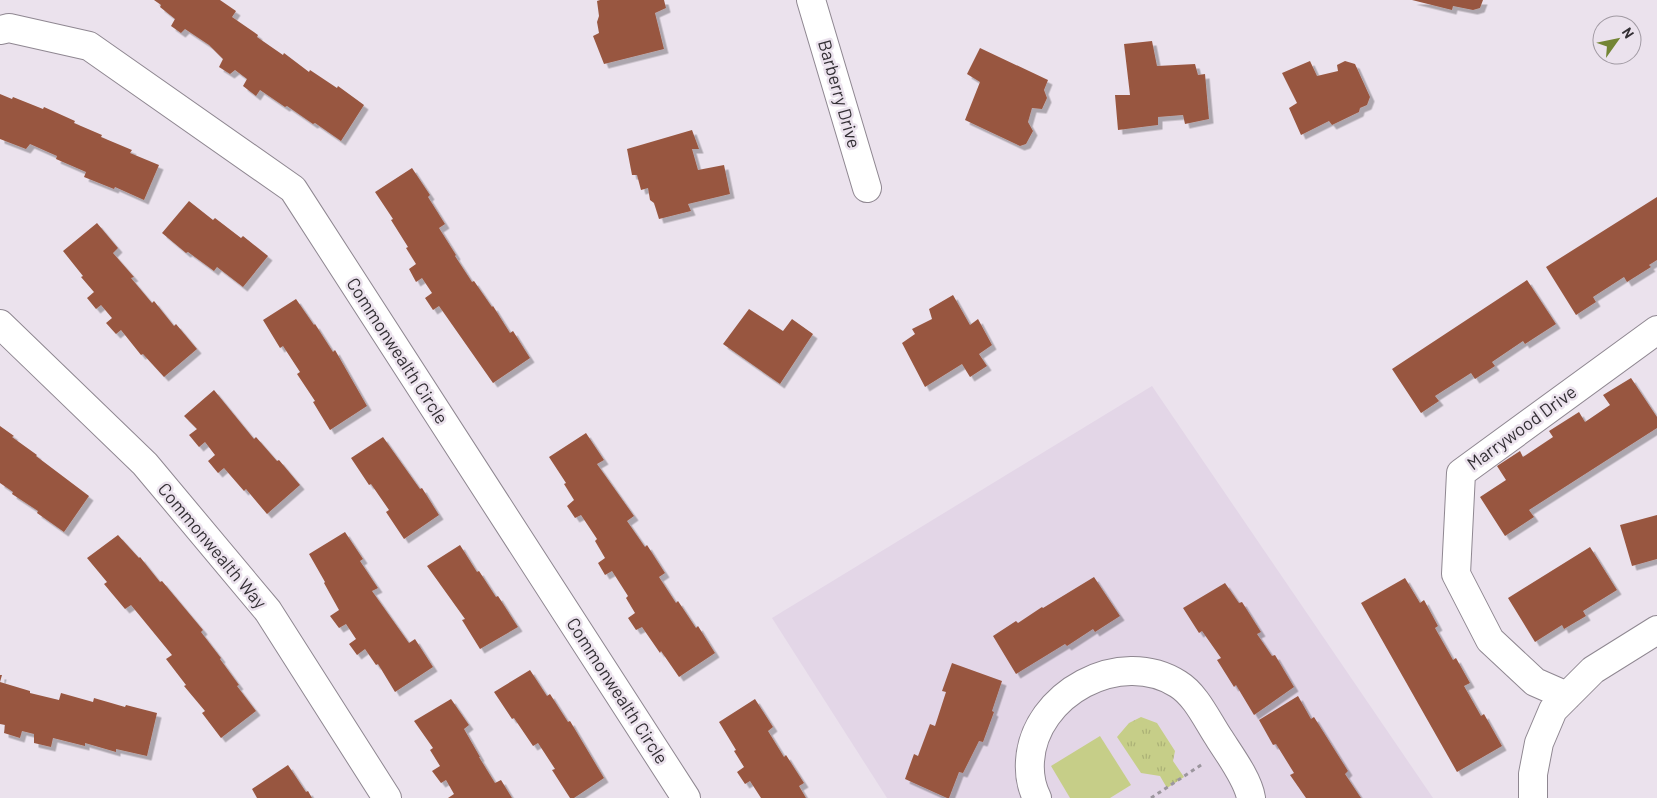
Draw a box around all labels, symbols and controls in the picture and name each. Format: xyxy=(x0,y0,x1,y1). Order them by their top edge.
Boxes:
north arrow xyxy=(1592,15,1642,65)
text: N xyxy=(1619,24,1638,41)
street label: Barberry Drive xyxy=(814,37,866,151)
street label: Commonwealth Circle xyxy=(342,273,453,428)
street label: Marrywood Drive xyxy=(1462,380,1580,474)
street label: Commonwealth Way xyxy=(154,478,272,613)
street label: Commonwealth Circle xyxy=(562,613,673,768)

